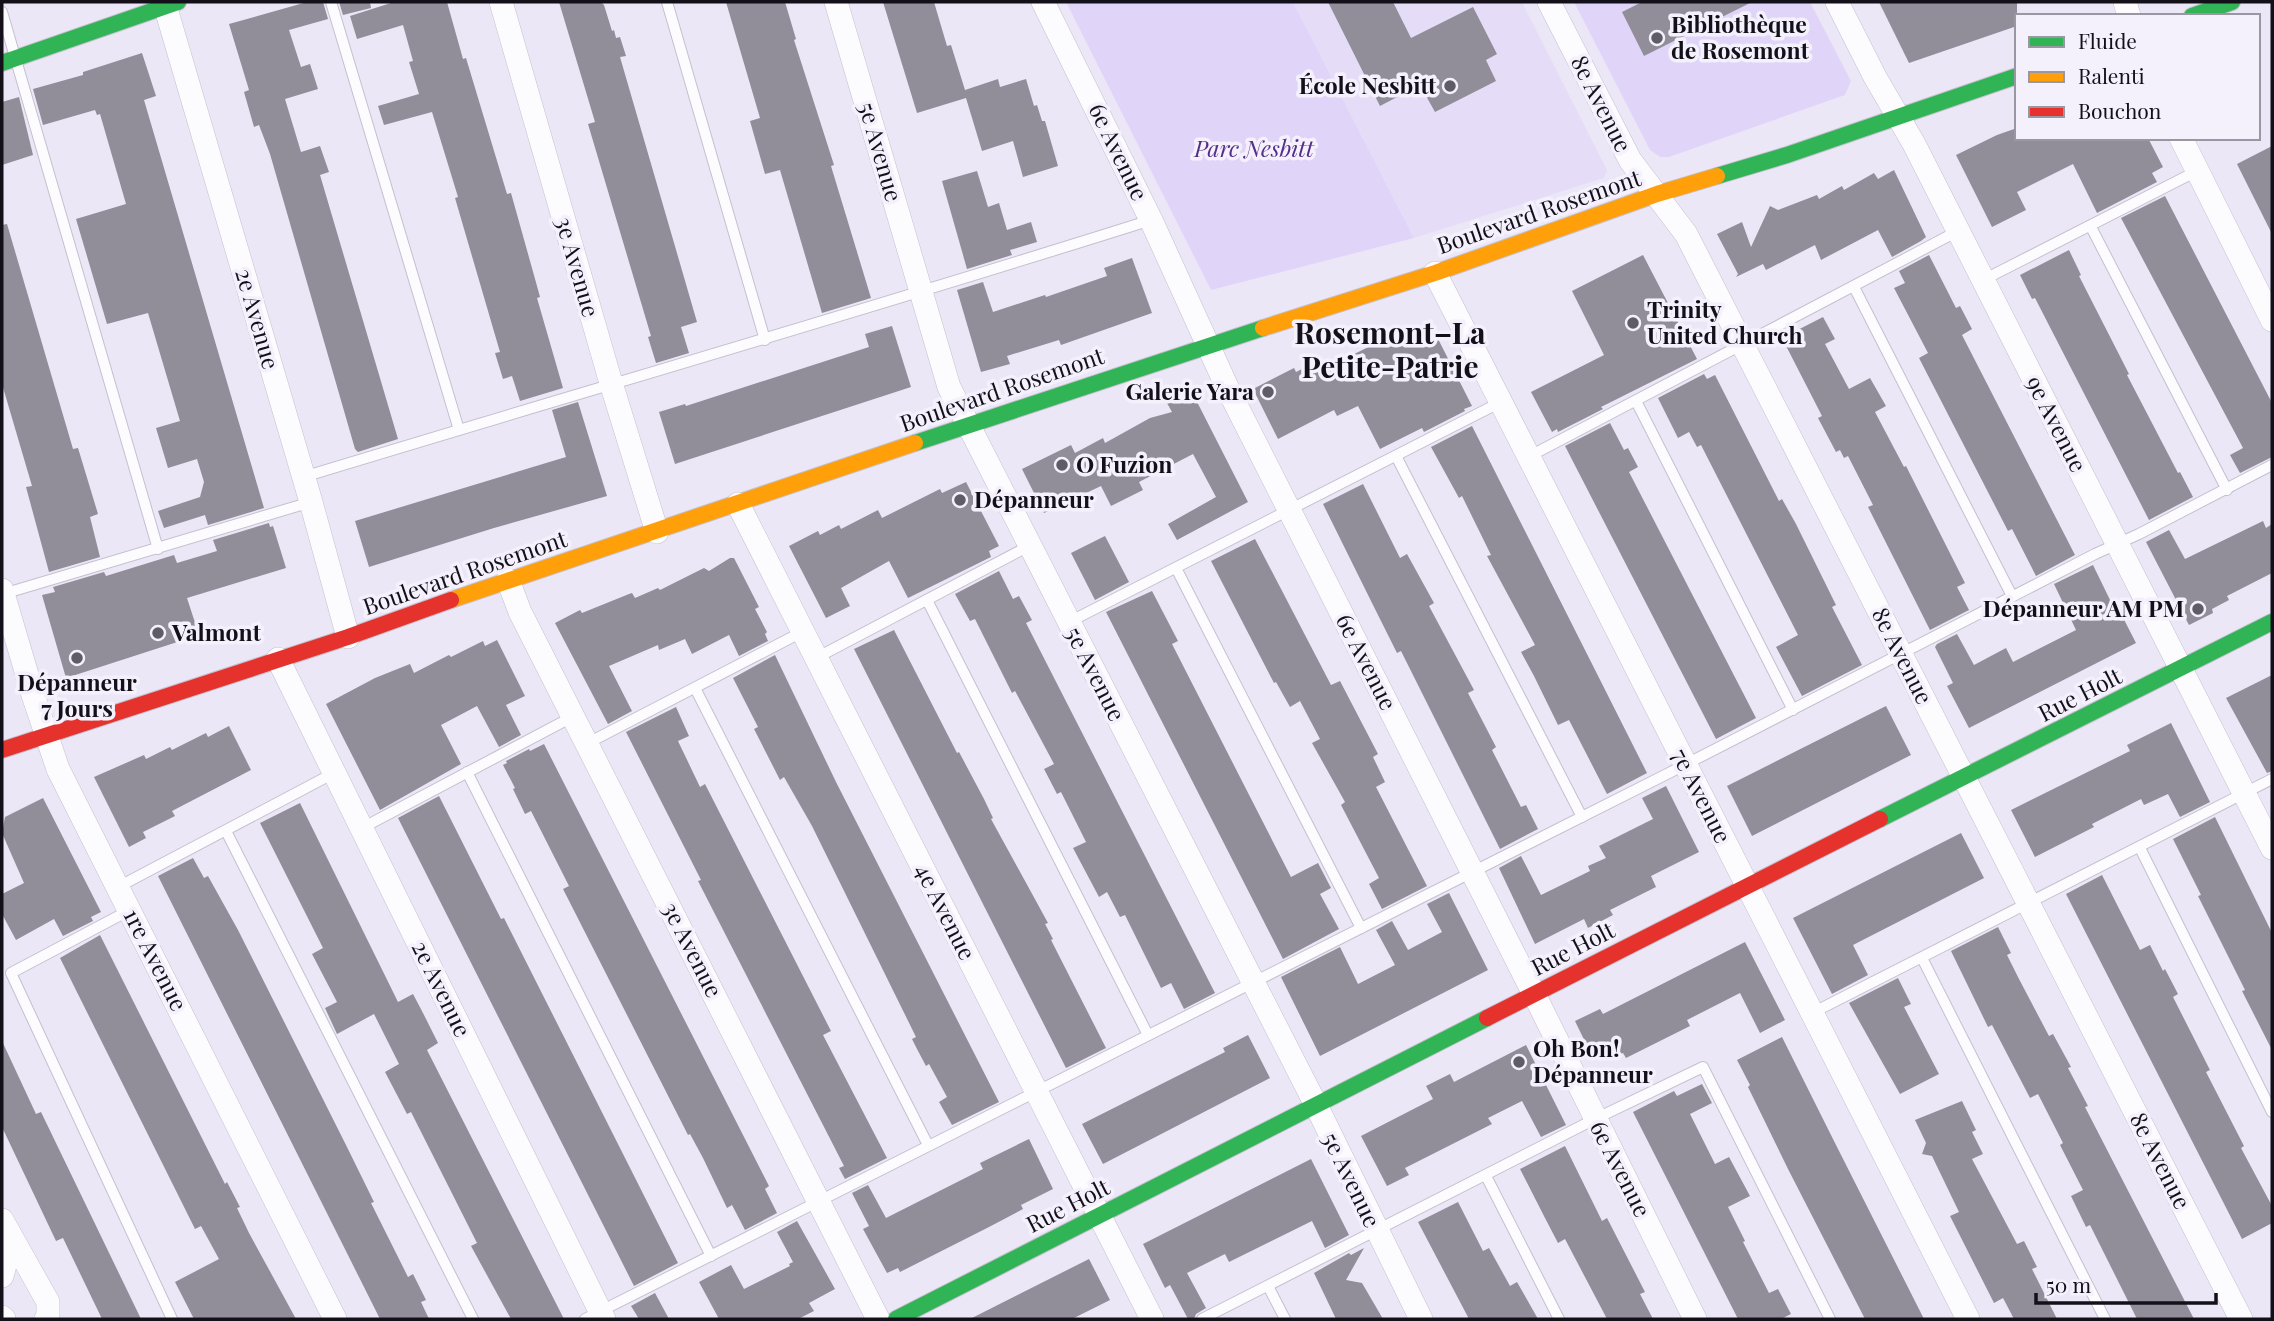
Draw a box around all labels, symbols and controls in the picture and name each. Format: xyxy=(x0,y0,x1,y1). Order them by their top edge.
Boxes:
place label: Bibliothèque de Rosemont xyxy=(1671,8,1810,65)
legend xyxy=(2015,14,2260,140)
text: Fluide xyxy=(2078,26,2137,54)
marker: Bibliothèque de Rosemont xyxy=(1649,30,1665,46)
street label: 8e Avenue xyxy=(1565,50,1640,157)
text: Ralenti xyxy=(2078,61,2145,89)
place label: École Nesbitt xyxy=(1299,69,1437,100)
marker: École Nesbitt xyxy=(1442,78,1458,94)
text: Bouchon xyxy=(2078,96,2162,124)
street label: 5e Avenue xyxy=(852,98,910,205)
street label: 6e Avenue xyxy=(1083,98,1156,205)
park label: Parc Nesbitt xyxy=(1193,132,1315,163)
street label: Boulevard Rosemont xyxy=(1432,161,1646,260)
street label: 3e Avenue xyxy=(549,213,608,320)
street label: 2e Avenue xyxy=(229,265,288,373)
place label: Trinity United Church xyxy=(1647,293,1802,350)
district label: Rosemont–La Petite-Patrie xyxy=(1294,312,1486,386)
marker: Trinity United Church xyxy=(1625,315,1641,331)
street label: Boulevard Rosemont xyxy=(895,339,1109,438)
street label: 9e Avenue xyxy=(2020,370,2095,477)
place label: Galerie Yara xyxy=(1126,375,1254,406)
marker: Galerie Yara xyxy=(1260,384,1276,400)
place label: O Fuzion xyxy=(1076,448,1172,479)
marker: O Fuzion xyxy=(1054,457,1070,473)
place label: Dépanneur xyxy=(974,483,1094,514)
marker: Dépanneur xyxy=(952,492,968,508)
street label: Boulevard Rosemont xyxy=(358,522,572,621)
place label: Dépanneur AM PM xyxy=(1983,592,2184,623)
marker: Dépanneur AM PM xyxy=(2190,601,2206,617)
street label: 8e Avenue xyxy=(1866,602,1941,709)
street label: 6e Avenue xyxy=(1330,608,1405,715)
place label: Valmont xyxy=(171,616,262,647)
street label: 5e Avenue xyxy=(1059,621,1133,726)
marker: Valmont xyxy=(150,625,166,641)
marker: Dépanneur 7 Jours xyxy=(69,650,85,666)
street label: Rue Holt xyxy=(2032,659,2127,728)
place label: Dépanneur 7 Jours xyxy=(17,666,137,723)
street label: 7e Avenue xyxy=(1665,743,1739,848)
street label: 4e Avenue xyxy=(909,858,984,965)
street label: 3e Avenue xyxy=(656,896,730,1002)
street label: 1re Avenue xyxy=(117,903,195,1016)
street label: Rue Holt xyxy=(1525,913,1620,982)
street label: 2e Avenue xyxy=(406,935,479,1042)
place label: Oh Bon! Dépanneur xyxy=(1533,1032,1653,1089)
marker: Oh Bon! Dépanneur xyxy=(1511,1054,1527,1070)
street label: 8e Avenue xyxy=(2124,1107,2199,1214)
street label: 6e Avenue xyxy=(1584,1115,1659,1222)
street label: 5e Avenue xyxy=(1316,1127,1389,1232)
street label: Rue Holt xyxy=(1020,1170,1115,1239)
scale bar xyxy=(2036,1262,2216,1306)
text: 50 m xyxy=(2046,1270,2092,1298)

